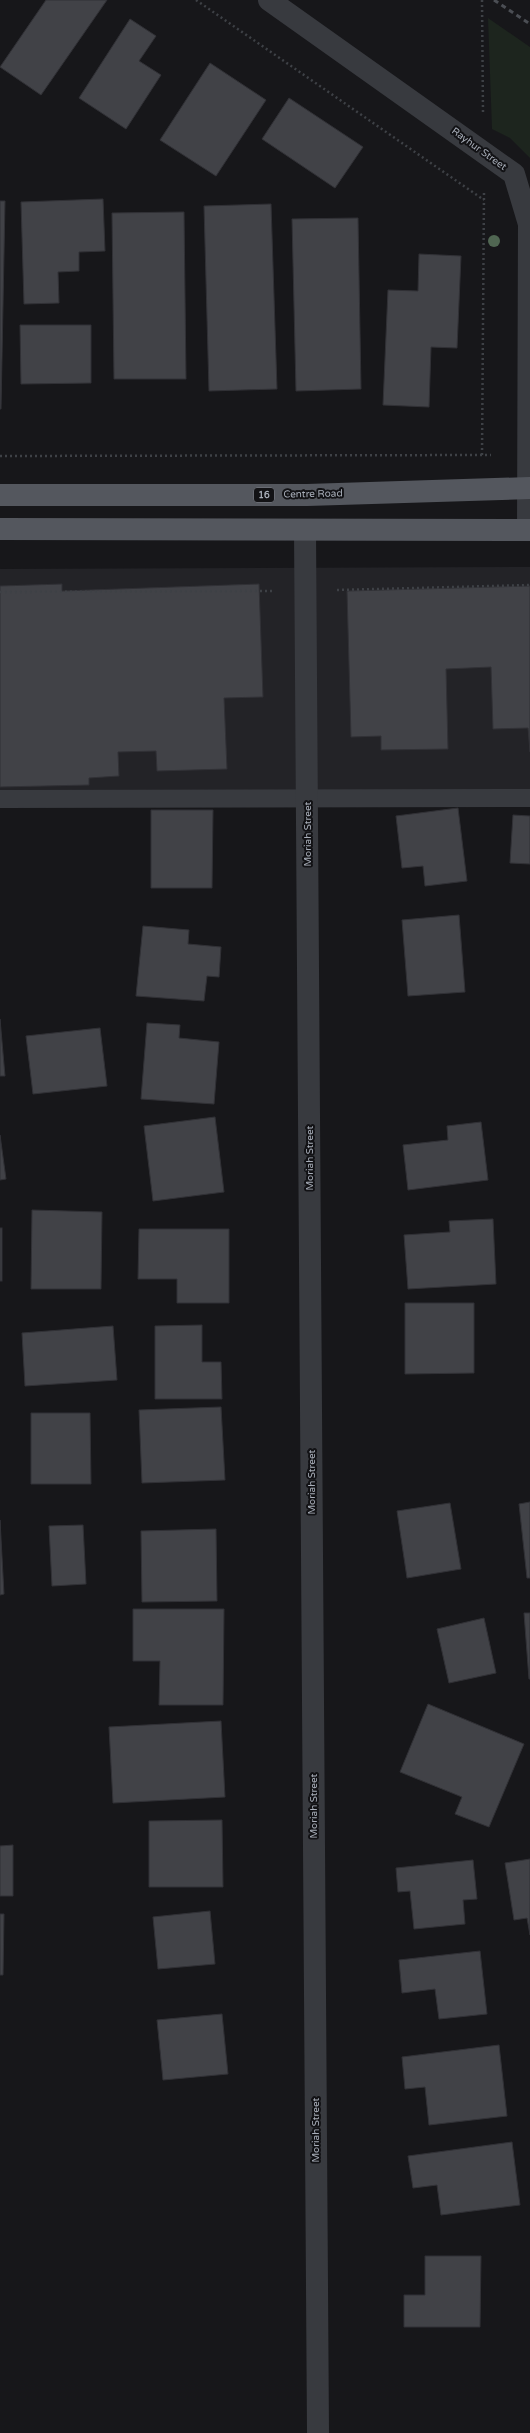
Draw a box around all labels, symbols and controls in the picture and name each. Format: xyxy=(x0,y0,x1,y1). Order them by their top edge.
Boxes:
street label: Rayhur Street xyxy=(449,125,509,173)
street label: Centre Road xyxy=(283,487,343,501)
road number: 16 xyxy=(254,488,274,502)
street label: Moriah Street xyxy=(302,801,314,866)
street label: Moriah Street xyxy=(304,1125,316,1190)
street label: Moriah Street xyxy=(306,1449,318,1514)
street label: Moriah Street xyxy=(308,1773,320,1838)
street label: Moriah Street xyxy=(310,2097,322,2162)

